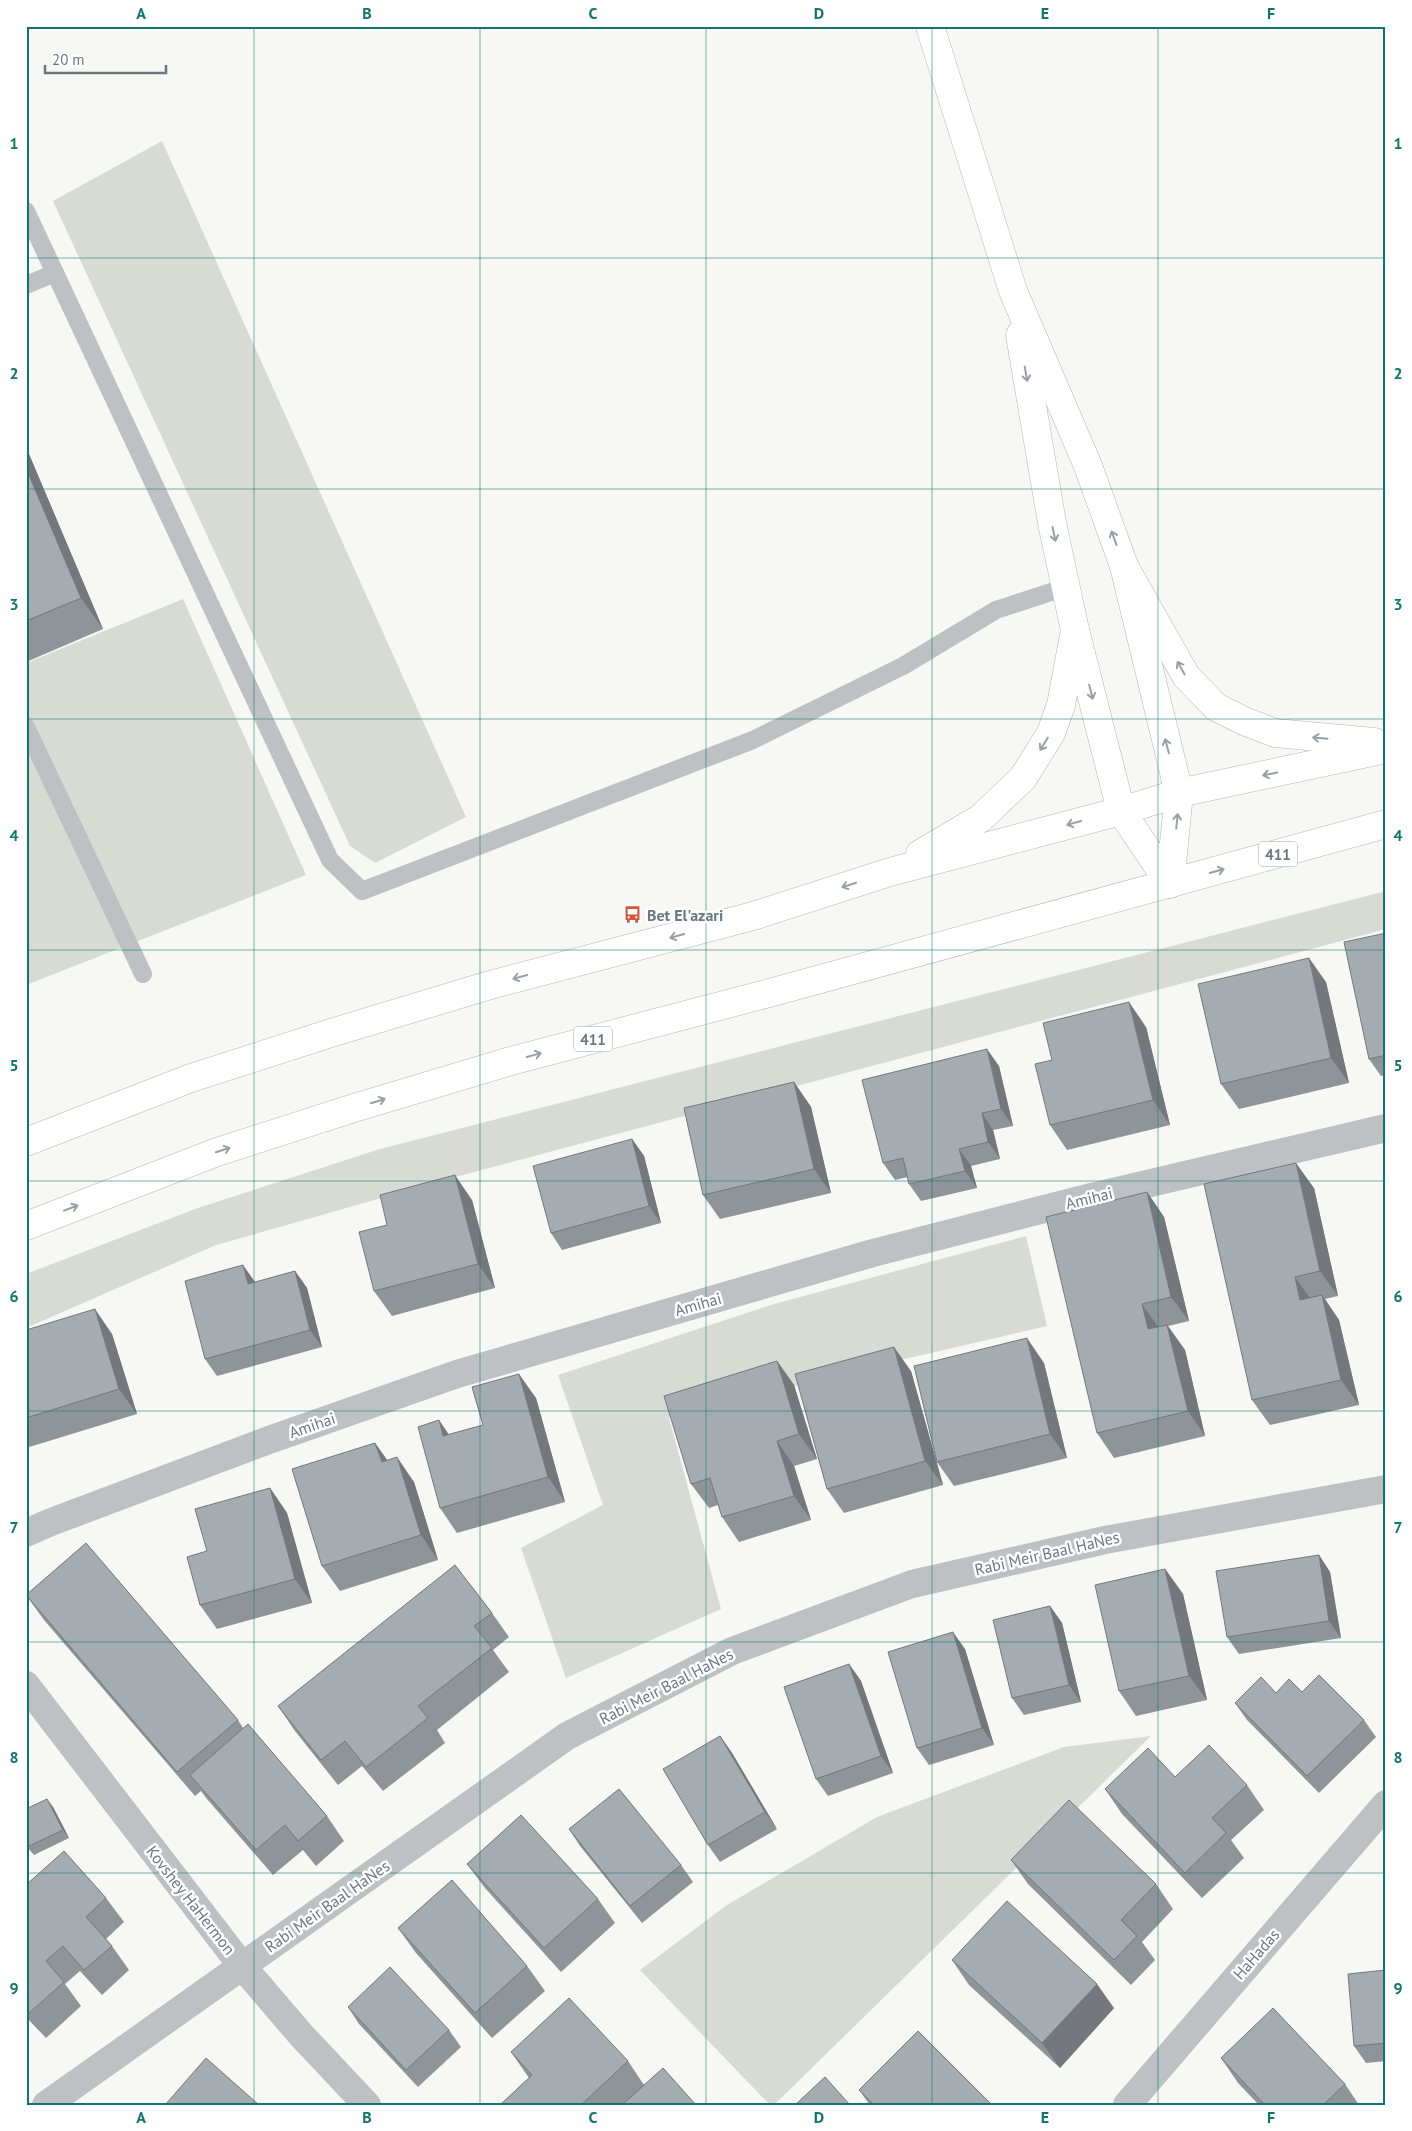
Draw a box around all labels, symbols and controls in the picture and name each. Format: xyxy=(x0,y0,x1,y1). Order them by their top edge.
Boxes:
text: A xyxy=(136,3,146,23)
text: B xyxy=(362,3,372,23)
text: C xyxy=(589,3,598,23)
text: D xyxy=(814,3,824,23)
text: E xyxy=(1041,3,1049,23)
text: F xyxy=(1267,3,1275,23)
scale bar xyxy=(45,42,166,74)
text: 20 m xyxy=(52,50,85,69)
text: 1 xyxy=(9,133,19,153)
text: 1 xyxy=(1393,133,1403,153)
text: 2 xyxy=(9,363,19,383)
text: 2 xyxy=(1393,363,1403,383)
one-way arrow xyxy=(1022,366,1032,382)
one-way arrow xyxy=(1050,526,1059,542)
one-way arrow xyxy=(1109,531,1118,546)
text: 3 xyxy=(9,594,19,614)
text: 3 xyxy=(1393,594,1403,614)
one-way arrow xyxy=(1176,660,1186,675)
one-way arrow xyxy=(1087,684,1096,700)
one-way arrow xyxy=(1312,733,1328,743)
one-way arrow xyxy=(1039,736,1049,750)
one-way arrow xyxy=(1162,738,1171,754)
one-way arrow xyxy=(1262,770,1278,779)
one-way arrow xyxy=(1172,813,1181,829)
one-way arrow xyxy=(1066,819,1082,829)
text: 4 xyxy=(9,825,19,845)
text: 4 xyxy=(1393,825,1403,845)
road number: 411 xyxy=(1259,842,1297,866)
one-way arrow xyxy=(1209,865,1225,875)
one-way arrow xyxy=(842,881,858,890)
bus stop icon: Bet El'azari xyxy=(623,905,643,925)
place label: Bet El'azari xyxy=(647,905,723,925)
one-way arrow xyxy=(669,932,685,941)
one-way arrow xyxy=(512,973,528,983)
road number: 411 xyxy=(574,1026,612,1052)
one-way arrow xyxy=(526,1050,542,1059)
text: 5 xyxy=(9,1055,19,1075)
text: 5 xyxy=(1393,1055,1403,1075)
one-way arrow xyxy=(370,1095,386,1105)
one-way arrow xyxy=(215,1145,231,1154)
street label: Amihai xyxy=(1063,1183,1115,1213)
one-way arrow xyxy=(63,1203,79,1212)
text: 6 xyxy=(9,1286,19,1306)
text: 6 xyxy=(1393,1286,1403,1306)
street label: Amihai xyxy=(672,1288,724,1320)
street label: Amihai xyxy=(286,1408,338,1442)
text: 7 xyxy=(9,1517,19,1537)
text: 7 xyxy=(1393,1517,1403,1537)
street label: Rabi Meir Baal HaNes xyxy=(973,1527,1121,1579)
street label: Rabi Meir Baal HaNes xyxy=(596,1643,737,1728)
text: 8 xyxy=(9,1747,19,1767)
text: 8 xyxy=(1393,1747,1403,1767)
street label: Kovshey HaHermon xyxy=(142,1842,240,1958)
street label: Rabi Meir Baal HaNes xyxy=(261,1855,393,1957)
street label: HaHadas xyxy=(1229,1924,1284,1983)
text: 9 xyxy=(9,1978,19,1998)
text: 9 xyxy=(1393,1978,1403,1998)
text: A xyxy=(136,2107,146,2127)
text: B xyxy=(362,2107,372,2127)
text: C xyxy=(589,2107,598,2127)
text: D xyxy=(814,2107,824,2127)
text: E xyxy=(1041,2107,1049,2127)
text: F xyxy=(1267,2107,1275,2127)

